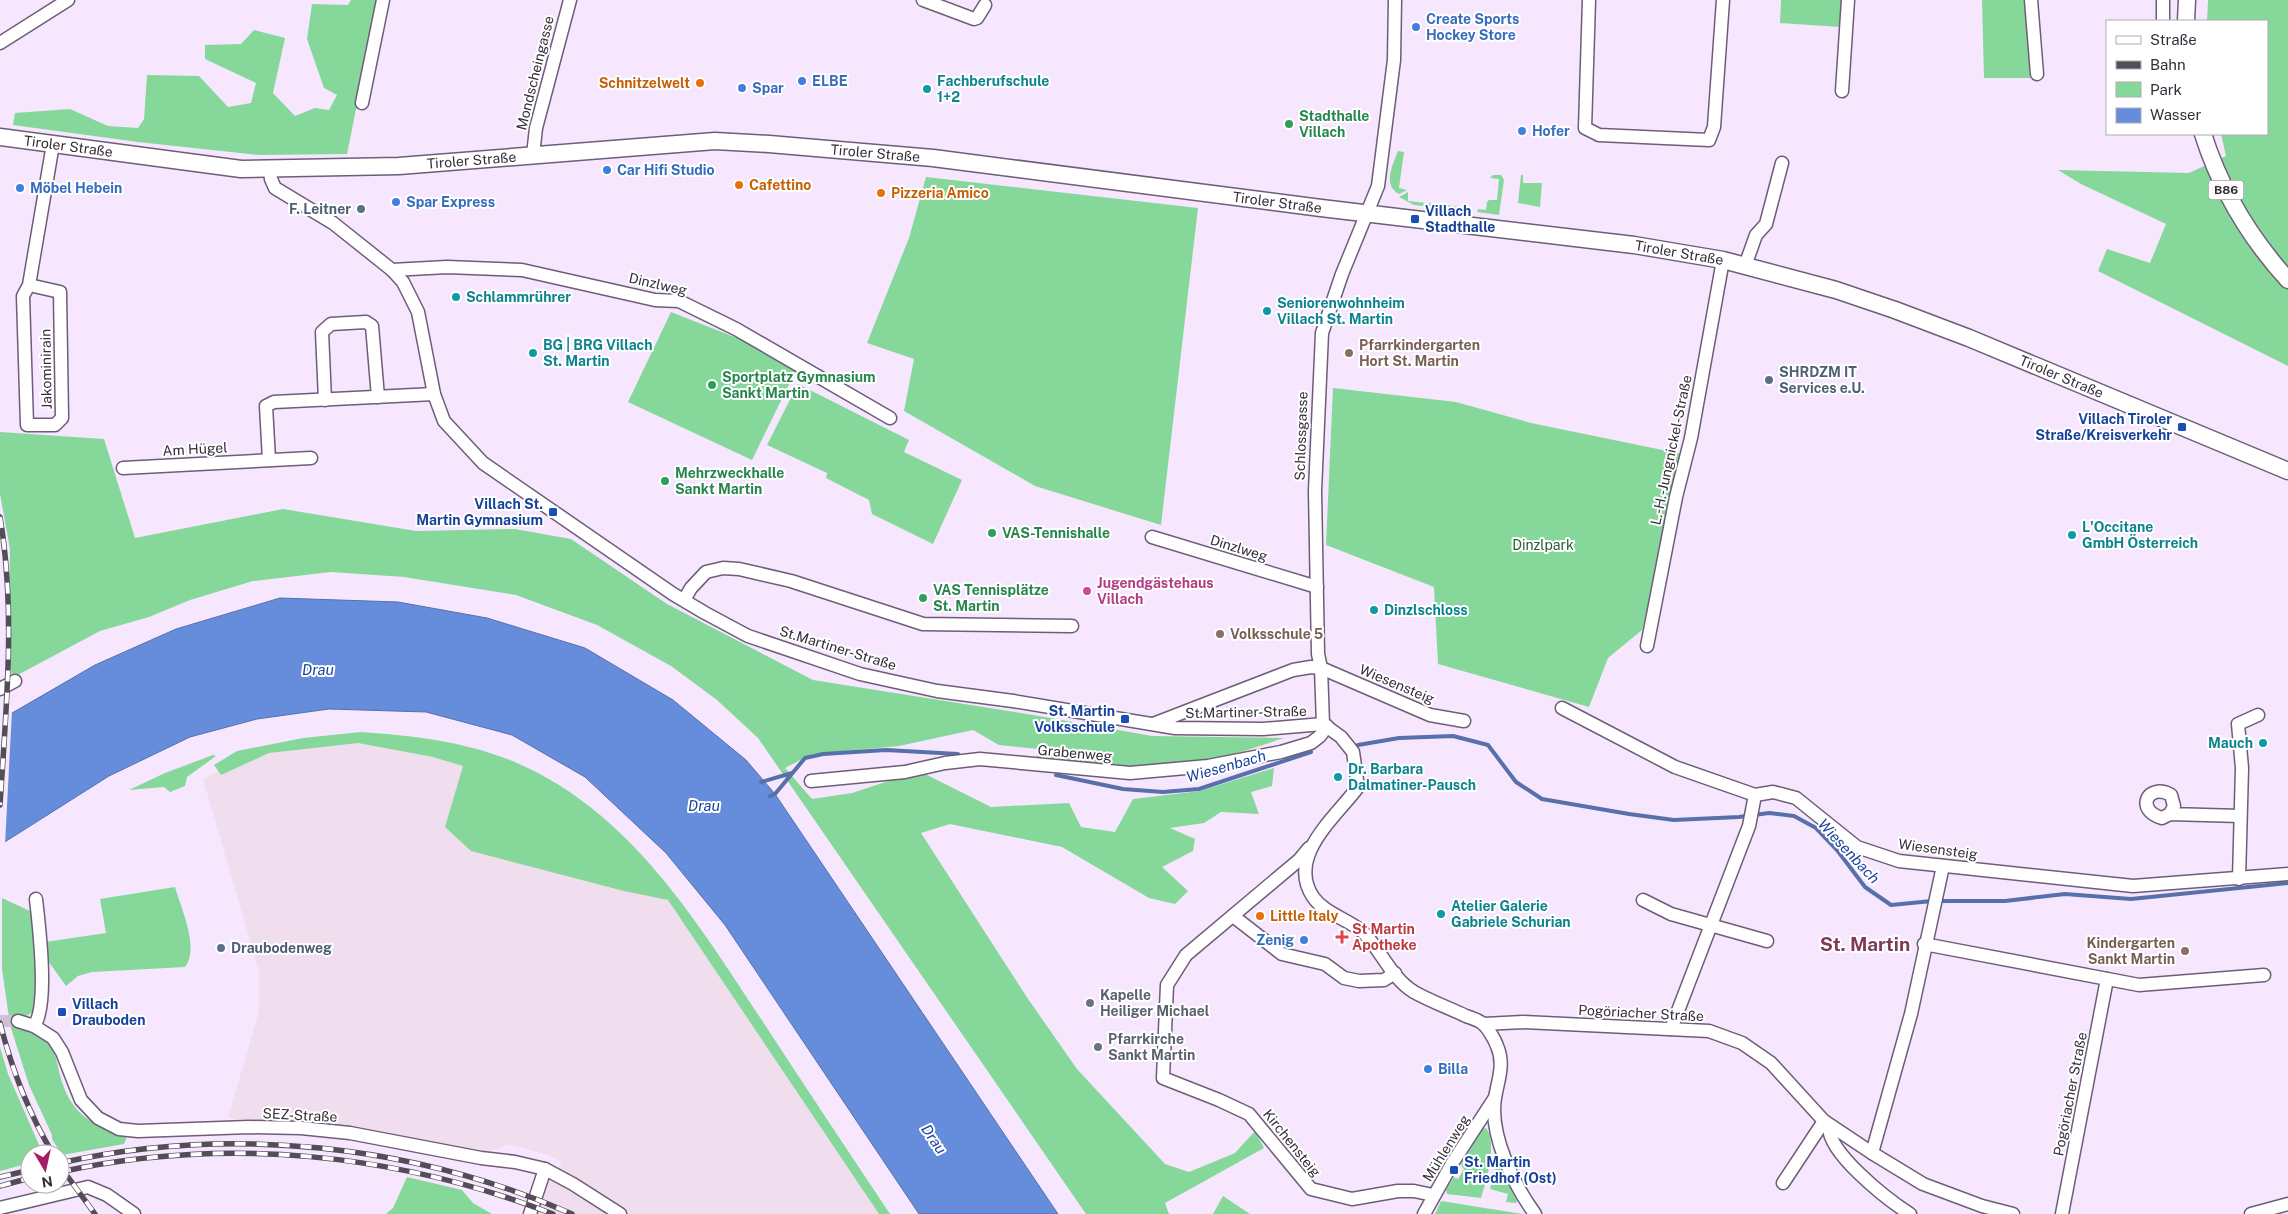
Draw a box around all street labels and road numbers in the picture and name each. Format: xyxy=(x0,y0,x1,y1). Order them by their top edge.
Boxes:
street label: Mondscheingasse xyxy=(513,14,557,132)
street label: Tiroler Straße xyxy=(23,132,114,160)
street label: Tiroler Straße xyxy=(830,141,921,165)
street label: Tiroler Straße xyxy=(426,149,517,172)
road number: B86 xyxy=(2208,180,2244,200)
street label: Tiroler Straße xyxy=(1232,189,1323,216)
street label: Tiroler Straße xyxy=(1634,237,1725,268)
street label: Dinzlweg xyxy=(627,270,689,299)
street label: Jakominirain xyxy=(37,329,55,409)
street label: Tiroler Straße xyxy=(2017,352,2106,401)
street label: L.-H.-Jungnickel-Straße xyxy=(1647,373,1695,526)
street label: Schlossgasse xyxy=(1291,391,1311,481)
street label: Am Hügel xyxy=(162,439,228,459)
street label: Dinzlweg xyxy=(1208,532,1270,564)
street label: St.Martiner-Straße xyxy=(778,623,899,673)
street label: Wiesensteig xyxy=(1357,661,1437,707)
street label: St.Martiner-Straße xyxy=(1185,703,1307,721)
street label: Grabenweg xyxy=(1037,742,1113,764)
street label: Wiesensteig xyxy=(1897,836,1979,863)
street label: Pogöriacher Straße xyxy=(1578,1002,1704,1024)
street label: Pogöriacher Straße xyxy=(2050,1031,2090,1157)
street label: SEZ-Straße xyxy=(262,1105,338,1125)
street label: Kirchensteig xyxy=(1260,1106,1324,1180)
street label: Mühlenweg xyxy=(1419,1111,1473,1184)

